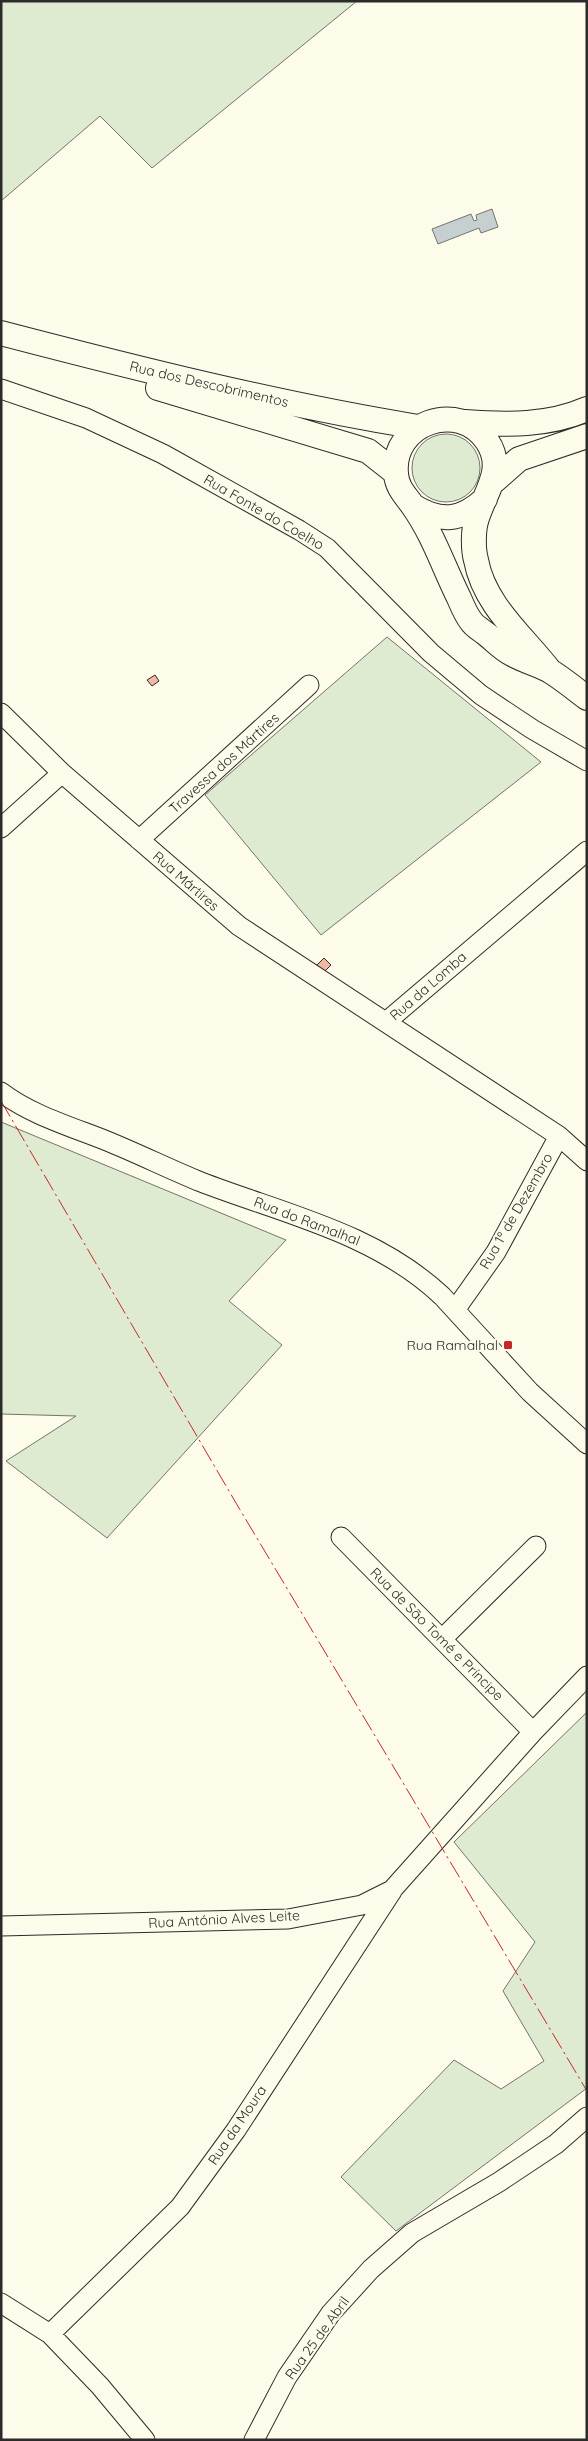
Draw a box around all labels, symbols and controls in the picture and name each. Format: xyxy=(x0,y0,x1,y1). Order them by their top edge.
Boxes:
street label: Rua dos Descobrimentos xyxy=(128,357,290,411)
street label: Rua Fonte do Coelho xyxy=(201,470,327,554)
street label: Travessa dos Mártires xyxy=(165,709,283,817)
street label: Rua Mártires xyxy=(149,847,223,915)
street label: Rua da Lomba xyxy=(386,948,470,1024)
street label: Rua 1º de Dezembro xyxy=(475,1150,557,1272)
street label: Rua do Ramalhal xyxy=(251,1192,363,1250)
place label: Rua Ramalhal xyxy=(406,1336,498,1354)
marker: Rua Ramalhal xyxy=(502,1339,514,1351)
street label: Rua de São Tomé e Príncipe xyxy=(367,1564,508,1705)
street label: Rua António Alves Leite xyxy=(148,1906,300,1932)
street label: Rua da Moura xyxy=(204,2082,270,2168)
street label: Rua 25 de Abril xyxy=(281,2293,353,2383)

